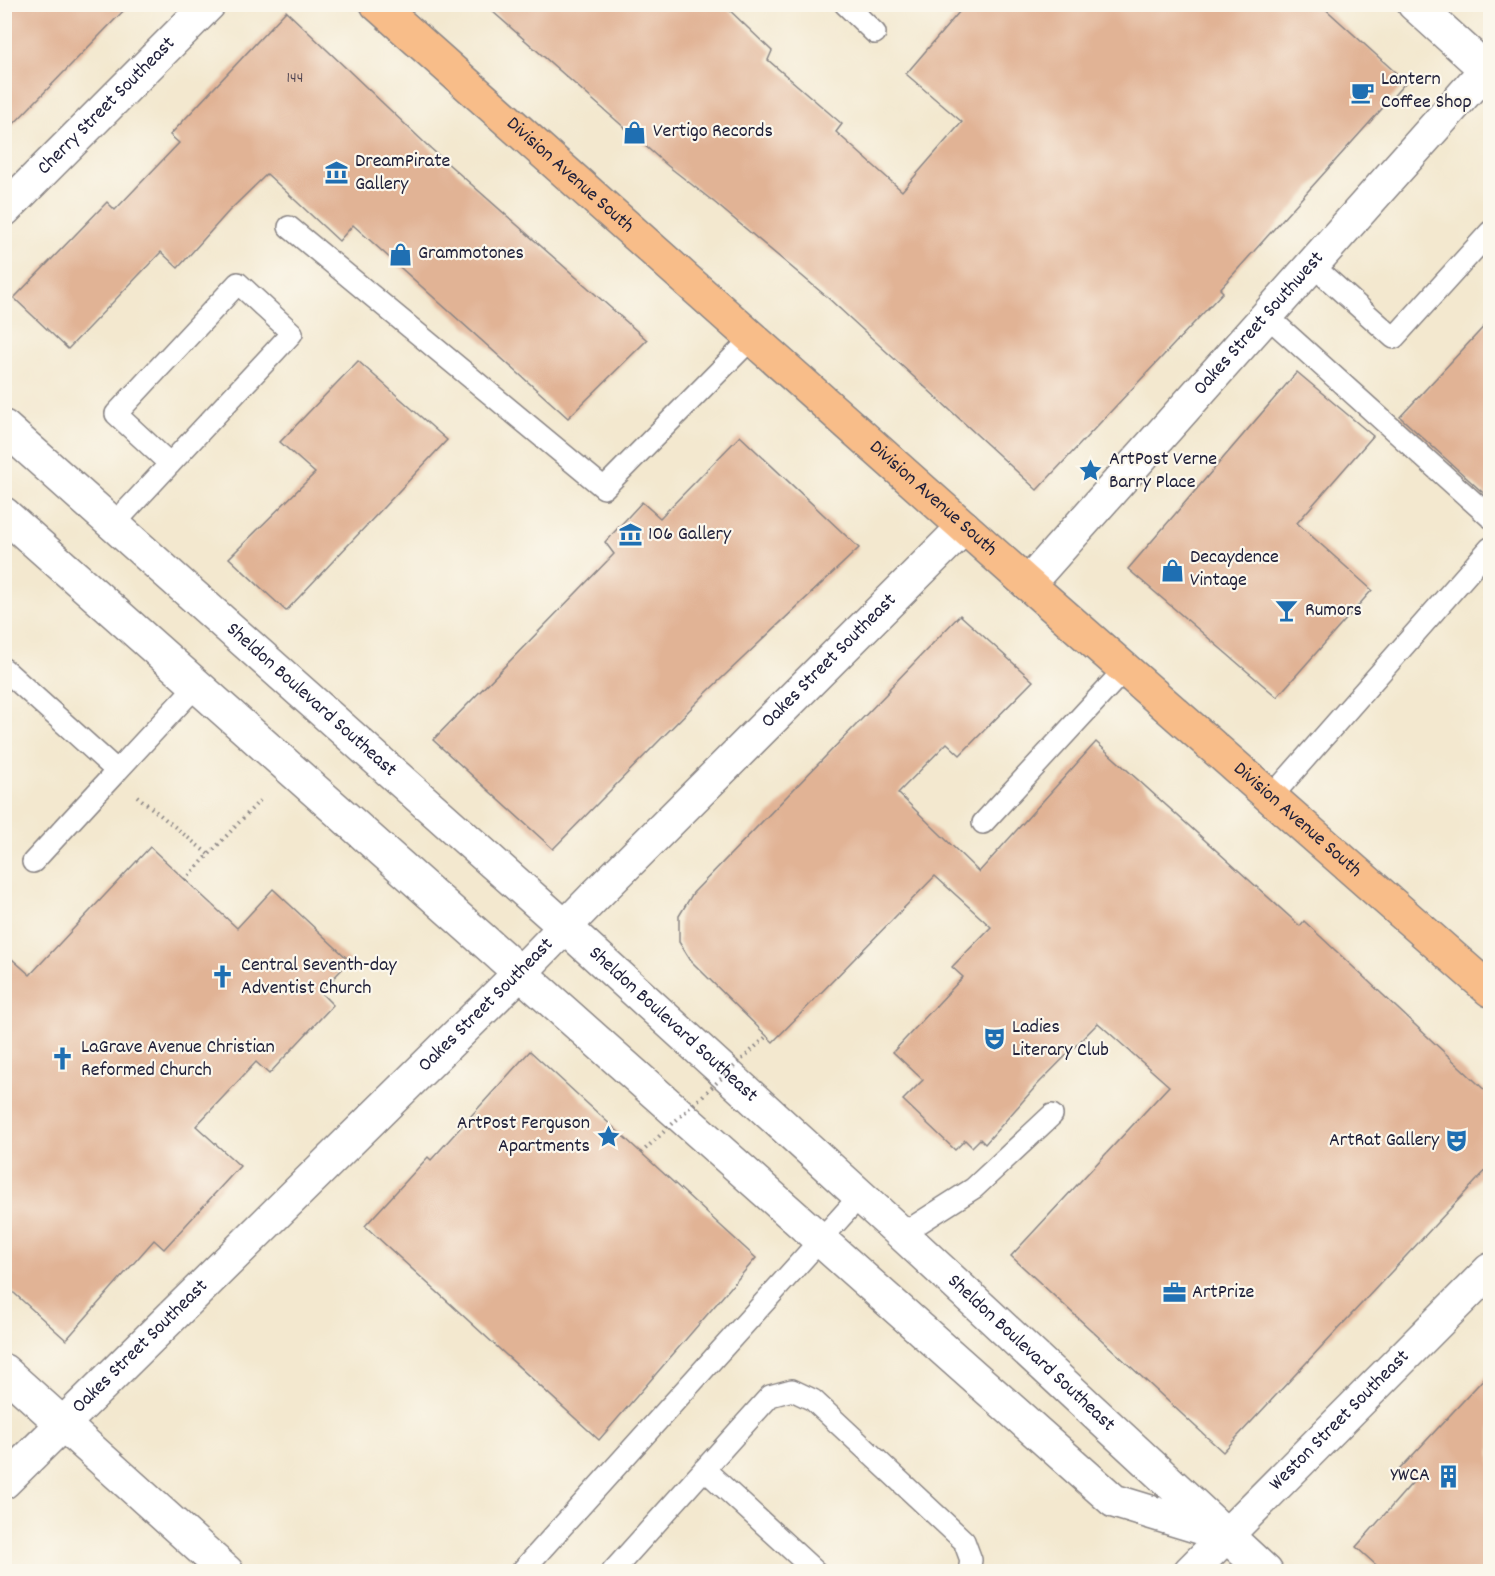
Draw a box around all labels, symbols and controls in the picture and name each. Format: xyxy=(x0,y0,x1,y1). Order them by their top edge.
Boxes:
street label: Cherry Street Southeast xyxy=(32,31,182,182)
place label: Lantern Coffee Shop xyxy=(1381,66,1472,117)
house number: 144 xyxy=(287,67,303,90)
cafe icon: Lantern Coffee Shop xyxy=(1350,79,1376,105)
street label: Division Avenue South xyxy=(499,111,640,240)
place label: Vertigo Records xyxy=(653,118,773,146)
shop icon: Vertigo Records xyxy=(622,119,648,145)
place label: DreamPirate Gallery xyxy=(355,148,451,199)
museum icon: DreamPirate Gallery xyxy=(324,160,350,186)
place label: Grammotones xyxy=(418,240,524,268)
shop icon: Grammotones xyxy=(387,241,413,267)
street label: Oakes Street Southwest xyxy=(1188,246,1331,402)
street label: Division Avenue South xyxy=(862,434,1003,564)
place label: ArtPost Verne Barry Place xyxy=(1109,446,1217,497)
place icon: ArtPost Verne Barry Place xyxy=(1078,458,1104,484)
place label: 106 Gallery xyxy=(648,521,732,549)
museum icon: 106 Gallery xyxy=(617,522,643,548)
place label: Decaydence Vintage xyxy=(1190,544,1279,595)
shop icon: Decaydence Vintage xyxy=(1159,557,1185,583)
street label: Oakes Street Southeast xyxy=(756,588,903,735)
place label: Rumors xyxy=(1305,597,1362,625)
bar icon: Rumors xyxy=(1274,598,1300,624)
street label: Sheldon Boulevard Southeast xyxy=(219,617,402,784)
street label: Division Avenue South xyxy=(1226,756,1368,885)
street label: Oakes Street Southeast xyxy=(412,932,561,1079)
street label: Sheldon Boulevard Southeast xyxy=(582,940,763,1110)
place label: Central Seventh-day Adventist Church xyxy=(241,952,398,1003)
church icon: Central Seventh-day Adventist Church xyxy=(210,964,236,990)
place label: Ladies Literary Club xyxy=(1012,1014,1109,1065)
theatre icon: Ladies Literary Club xyxy=(981,1026,1007,1052)
place label: LaGrave Avenue Christian Reformed Church xyxy=(81,1034,275,1085)
church icon: LaGrave Avenue Christian Reformed Church xyxy=(50,1046,76,1072)
place label: ArtPost Ferguson Apartments xyxy=(457,1110,590,1161)
place icon: ArtPost Ferguson Apartments xyxy=(595,1123,621,1149)
place label: ArtRat Gallery xyxy=(1329,1127,1440,1155)
theatre icon: ArtRat Gallery xyxy=(1444,1128,1470,1154)
street label: Sheldon Boulevard Southeast xyxy=(940,1268,1121,1439)
street label: Oakes Street Southeast xyxy=(66,1274,215,1421)
place label: ArtPrize xyxy=(1192,1279,1254,1307)
office icon: ArtPrize xyxy=(1161,1280,1187,1306)
street label: Weston Street Southeast xyxy=(1264,1344,1417,1498)
place label: YWCA xyxy=(1390,1462,1430,1490)
building icon: YWCA xyxy=(1435,1463,1461,1489)

